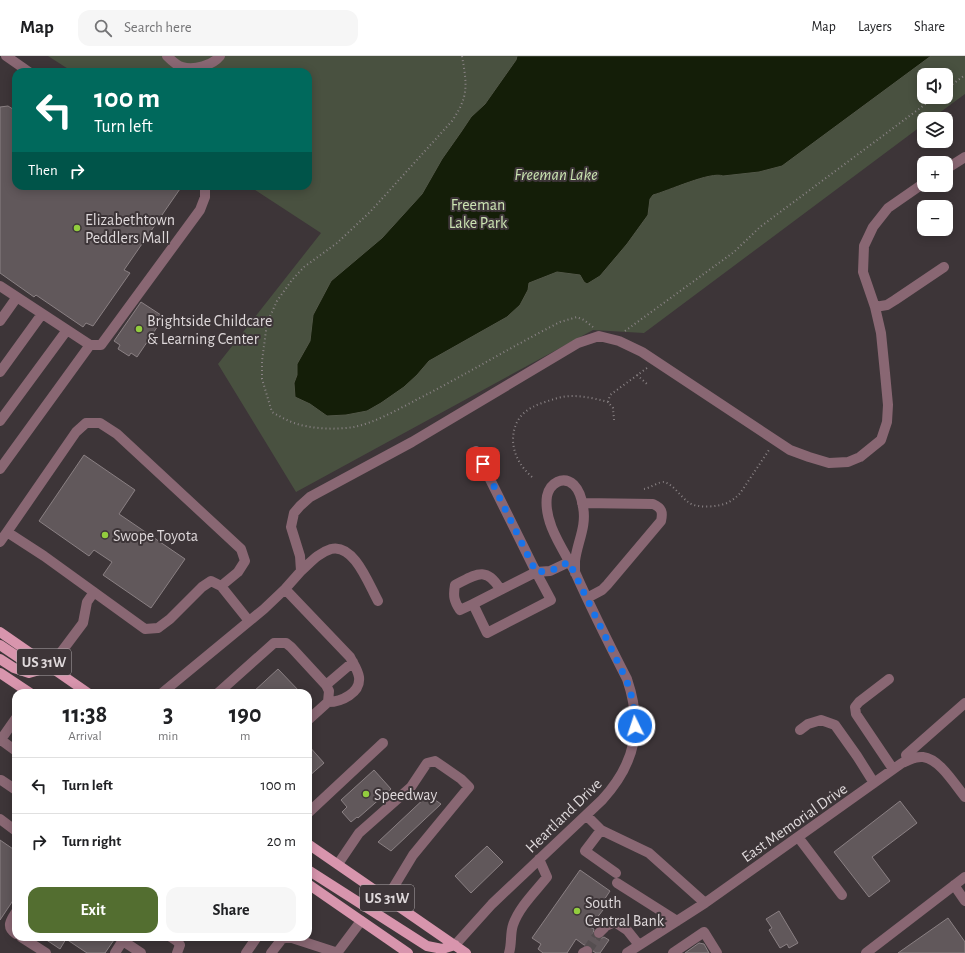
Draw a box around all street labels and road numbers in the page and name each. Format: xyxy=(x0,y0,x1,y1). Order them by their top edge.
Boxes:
road number: US 31W xyxy=(17,649,71,675)
street label: Heartland Drive xyxy=(522,776,605,856)
street label: East Memorial Drive xyxy=(739,780,850,865)
road number: US 31W xyxy=(360,885,414,911)

